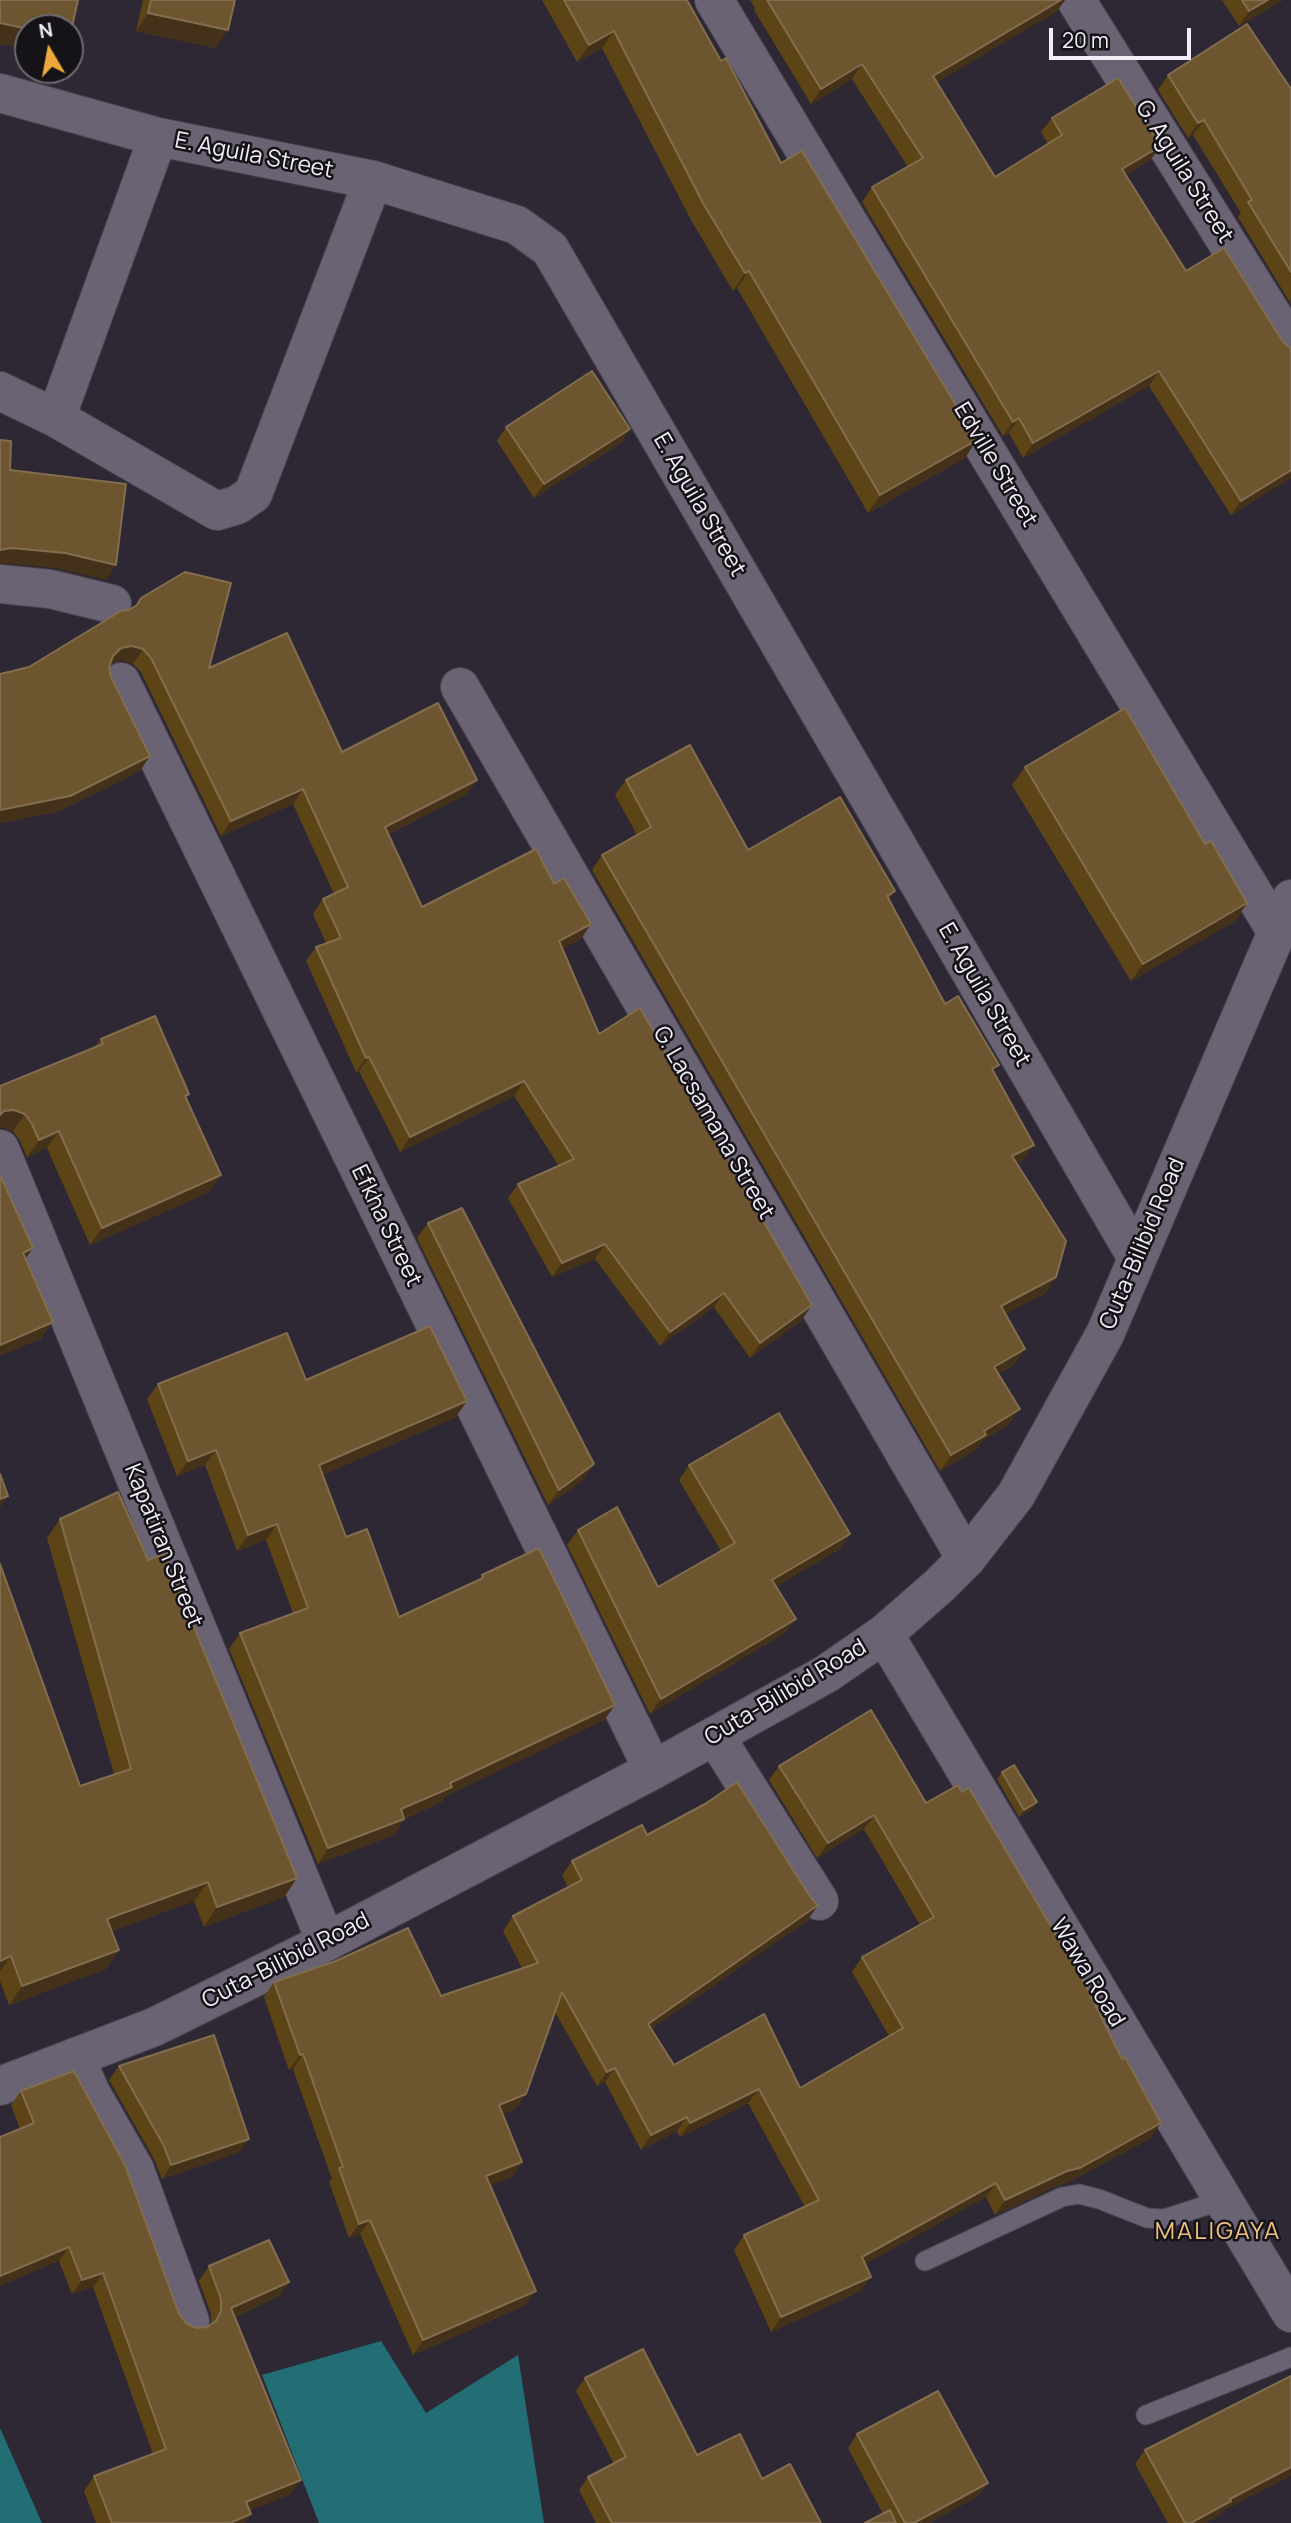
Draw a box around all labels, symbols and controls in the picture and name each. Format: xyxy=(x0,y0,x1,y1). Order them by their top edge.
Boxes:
north arrow xyxy=(14,14,84,84)
scale bar xyxy=(1053,14,1195,58)
text: N xyxy=(37,16,55,44)
text: 20 m xyxy=(1062,26,1109,54)
street label: G. Aguila Street xyxy=(1129,96,1239,248)
street label: E. Aguila Street xyxy=(172,127,336,185)
street label: Edville Street xyxy=(947,398,1043,532)
street label: E. Aguila Street xyxy=(647,428,751,582)
street label: E. Aguila Street xyxy=(932,918,1036,1072)
street label: G. Lacsamana Street xyxy=(646,1022,780,1224)
street label: Cuta-Bilibid Road xyxy=(1094,1154,1192,1334)
street label: Efkha Street xyxy=(345,1161,427,1291)
street label: Kapatiran Street xyxy=(118,1460,208,1632)
street label: Cuta-Bilibid Road xyxy=(700,1634,872,1752)
street label: Cuta-Bilibid Road xyxy=(198,1907,374,2015)
street label: Wawa Road xyxy=(1044,1914,1130,2032)
district label: MALIGAYA xyxy=(1156,2218,1280,2246)

